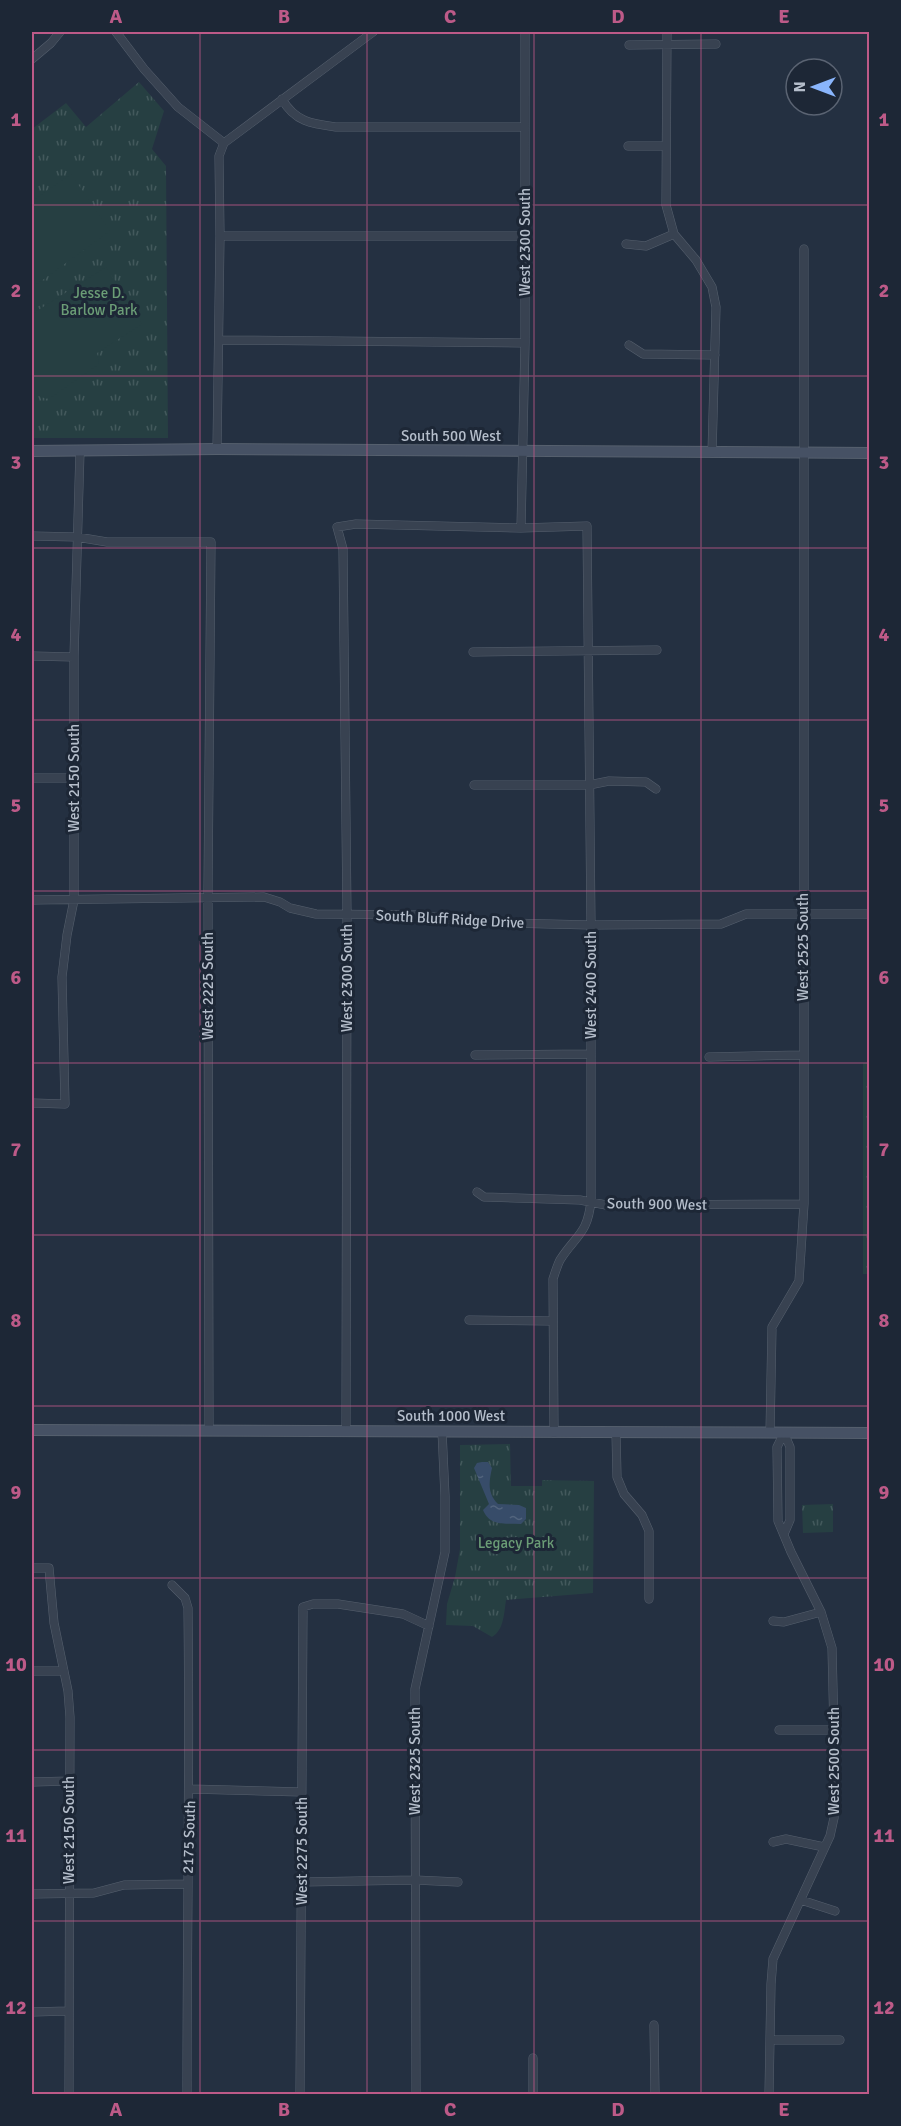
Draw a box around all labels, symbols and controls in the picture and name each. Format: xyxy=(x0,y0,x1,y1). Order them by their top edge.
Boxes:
text: A xyxy=(110,4,123,29)
text: B xyxy=(278,4,290,29)
text: C xyxy=(444,4,456,29)
text: D xyxy=(611,4,625,29)
text: E xyxy=(778,4,790,29)
north arrow xyxy=(784,57,844,117)
text: N xyxy=(790,81,810,93)
text: 1 xyxy=(11,107,22,132)
text: 1 xyxy=(879,107,890,132)
street label: West 2300 South xyxy=(516,188,534,296)
text: 2 xyxy=(11,278,21,303)
text: 2 xyxy=(879,278,889,303)
park label: Jesse D. Barlow Park xyxy=(60,284,138,319)
street label: South 500 West xyxy=(401,427,501,445)
text: 3 xyxy=(11,450,21,475)
text: 3 xyxy=(879,450,889,475)
text: 4 xyxy=(11,622,22,647)
text: 4 xyxy=(879,622,890,647)
street label: West 2150 South xyxy=(65,724,83,832)
text: 5 xyxy=(11,793,21,818)
text: 5 xyxy=(879,793,889,818)
street label: West 2525 South xyxy=(794,893,812,1001)
street label: South Bluff Ridge Drive xyxy=(375,906,525,932)
street label: West 2300 South xyxy=(338,924,356,1032)
street label: West 2400 South xyxy=(582,931,600,1039)
street label: West 2225 South xyxy=(199,932,217,1040)
text: 6 xyxy=(11,965,22,990)
text: 6 xyxy=(879,965,890,990)
text: 7 xyxy=(11,1137,22,1162)
text: 7 xyxy=(879,1137,890,1162)
street label: South 900 West xyxy=(607,1194,707,1214)
text: 8 xyxy=(11,1308,22,1333)
text: 8 xyxy=(879,1308,890,1333)
street label: South 1000 West xyxy=(397,1407,505,1425)
text: 9 xyxy=(11,1480,22,1505)
text: 9 xyxy=(879,1480,890,1505)
park label: Legacy Park xyxy=(478,1534,555,1552)
text: 10 xyxy=(5,1652,27,1677)
text: 10 xyxy=(873,1652,895,1677)
street label: West 2325 South xyxy=(406,1707,424,1815)
street label: West 2500 South xyxy=(825,1707,843,1815)
street label: West 2150 South xyxy=(60,1776,78,1884)
street label: West 2275 South xyxy=(293,1797,311,1905)
street label: 2175 South xyxy=(179,1800,199,1874)
text: 11 xyxy=(5,1823,27,1848)
text: 11 xyxy=(873,1823,895,1848)
text: 12 xyxy=(5,1995,27,2020)
text: 12 xyxy=(873,1995,895,2020)
text: A xyxy=(110,2097,123,2122)
text: B xyxy=(278,2097,290,2122)
text: C xyxy=(444,2097,456,2122)
text: D xyxy=(611,2097,625,2122)
text: E xyxy=(778,2097,790,2122)

